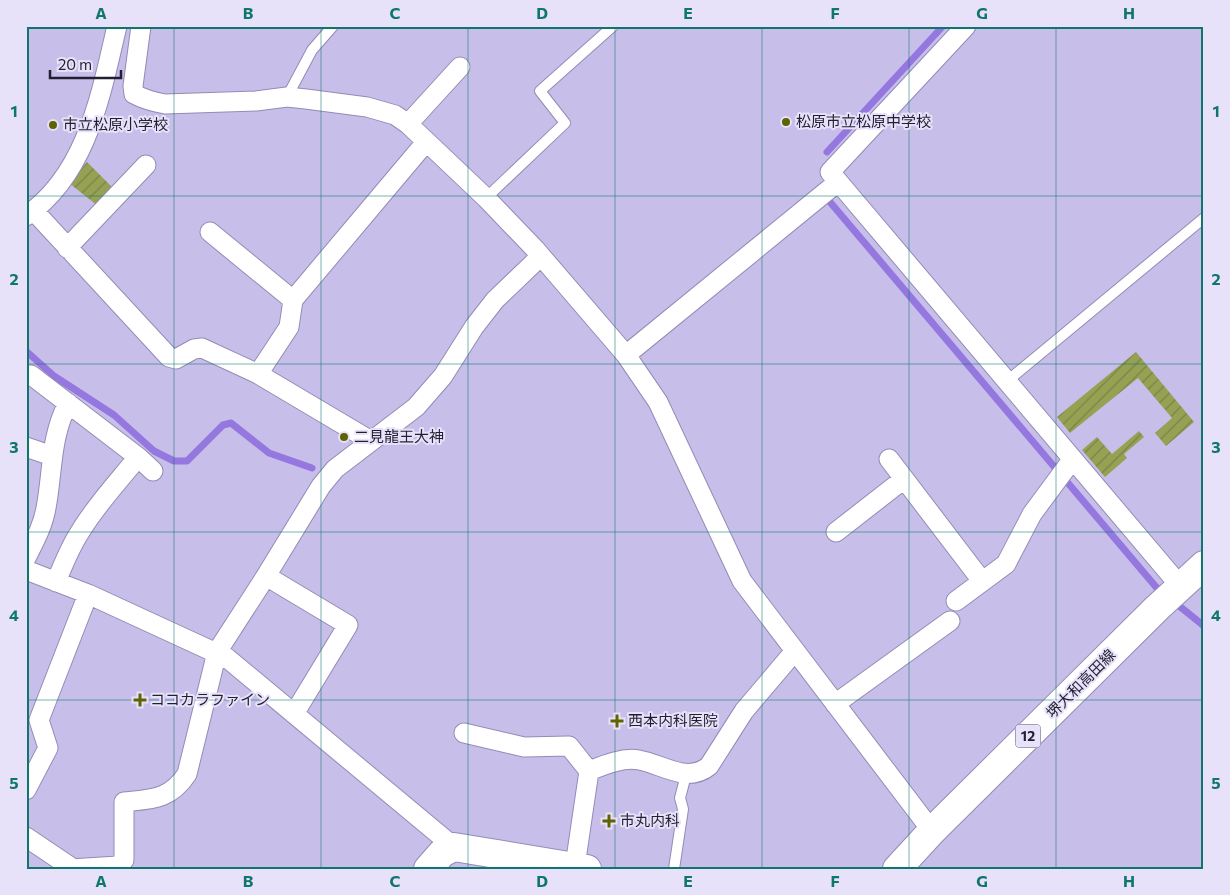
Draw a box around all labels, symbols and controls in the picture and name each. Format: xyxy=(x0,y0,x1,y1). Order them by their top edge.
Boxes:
text: A xyxy=(95,3,107,22)
text: B xyxy=(243,3,254,22)
text: C xyxy=(390,3,401,22)
text: D xyxy=(536,3,548,22)
text: E xyxy=(683,3,693,22)
text: F xyxy=(830,3,840,22)
text: G xyxy=(976,3,988,22)
text: H xyxy=(1123,3,1135,22)
scale bar xyxy=(50,48,121,80)
text: 20 m xyxy=(58,55,92,73)
text: 1 xyxy=(10,101,18,120)
text: 1 xyxy=(1212,101,1220,120)
place label: 松原市立松原中学校 xyxy=(796,112,931,130)
place label: 市立松原小学校 xyxy=(63,115,168,133)
marker: 松原市立松原中学校 xyxy=(780,116,792,128)
marker: 市立松原小学校 xyxy=(47,119,59,131)
text: 2 xyxy=(9,269,19,288)
text: 2 xyxy=(1211,269,1221,288)
place label: 二見龍王大神 xyxy=(354,427,444,445)
marker: 二見龍王大神 xyxy=(338,431,350,443)
text: 3 xyxy=(9,437,19,456)
text: 3 xyxy=(1211,437,1221,456)
text: 4 xyxy=(9,605,19,624)
text: 4 xyxy=(1211,605,1221,624)
street label: 堺大和高田線 xyxy=(1042,645,1118,721)
place label: ココカラファイン xyxy=(150,690,270,708)
marker: ココカラファイン xyxy=(134,694,146,706)
place label: 西本内科医院 xyxy=(628,711,718,729)
marker: 西本内科医院 xyxy=(610,714,624,728)
road number: 12 xyxy=(1016,724,1040,748)
text: 5 xyxy=(9,773,19,792)
text: 5 xyxy=(1211,773,1221,792)
place label: 市丸内科 xyxy=(620,811,680,829)
marker: 市丸内科 xyxy=(602,814,616,828)
text: A xyxy=(95,871,107,890)
text: B xyxy=(243,871,254,890)
text: C xyxy=(390,871,401,890)
text: D xyxy=(536,871,548,890)
text: E xyxy=(683,871,693,890)
text: F xyxy=(830,871,840,890)
text: G xyxy=(976,871,988,890)
text: H xyxy=(1123,871,1135,890)

